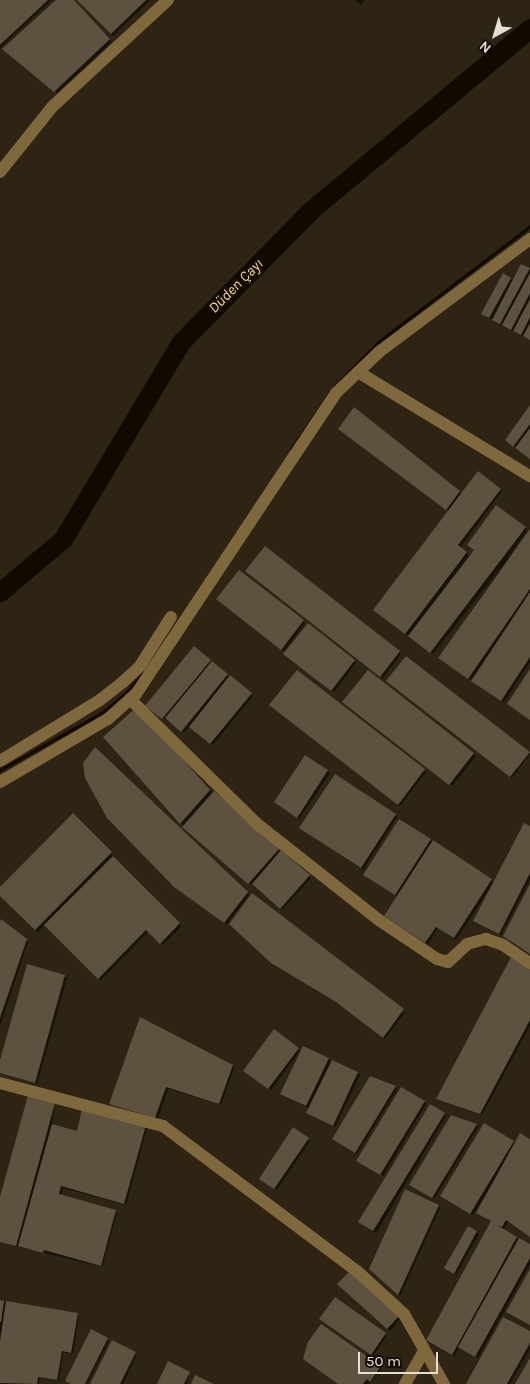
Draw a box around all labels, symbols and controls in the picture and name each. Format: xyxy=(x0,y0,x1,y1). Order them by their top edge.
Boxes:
north arrow xyxy=(470,10,520,60)
text: N xyxy=(476,37,495,57)
water label: Düden Çayı xyxy=(205,255,267,317)
scale bar xyxy=(360,1342,440,1374)
text: 50 m xyxy=(366,1352,401,1370)

